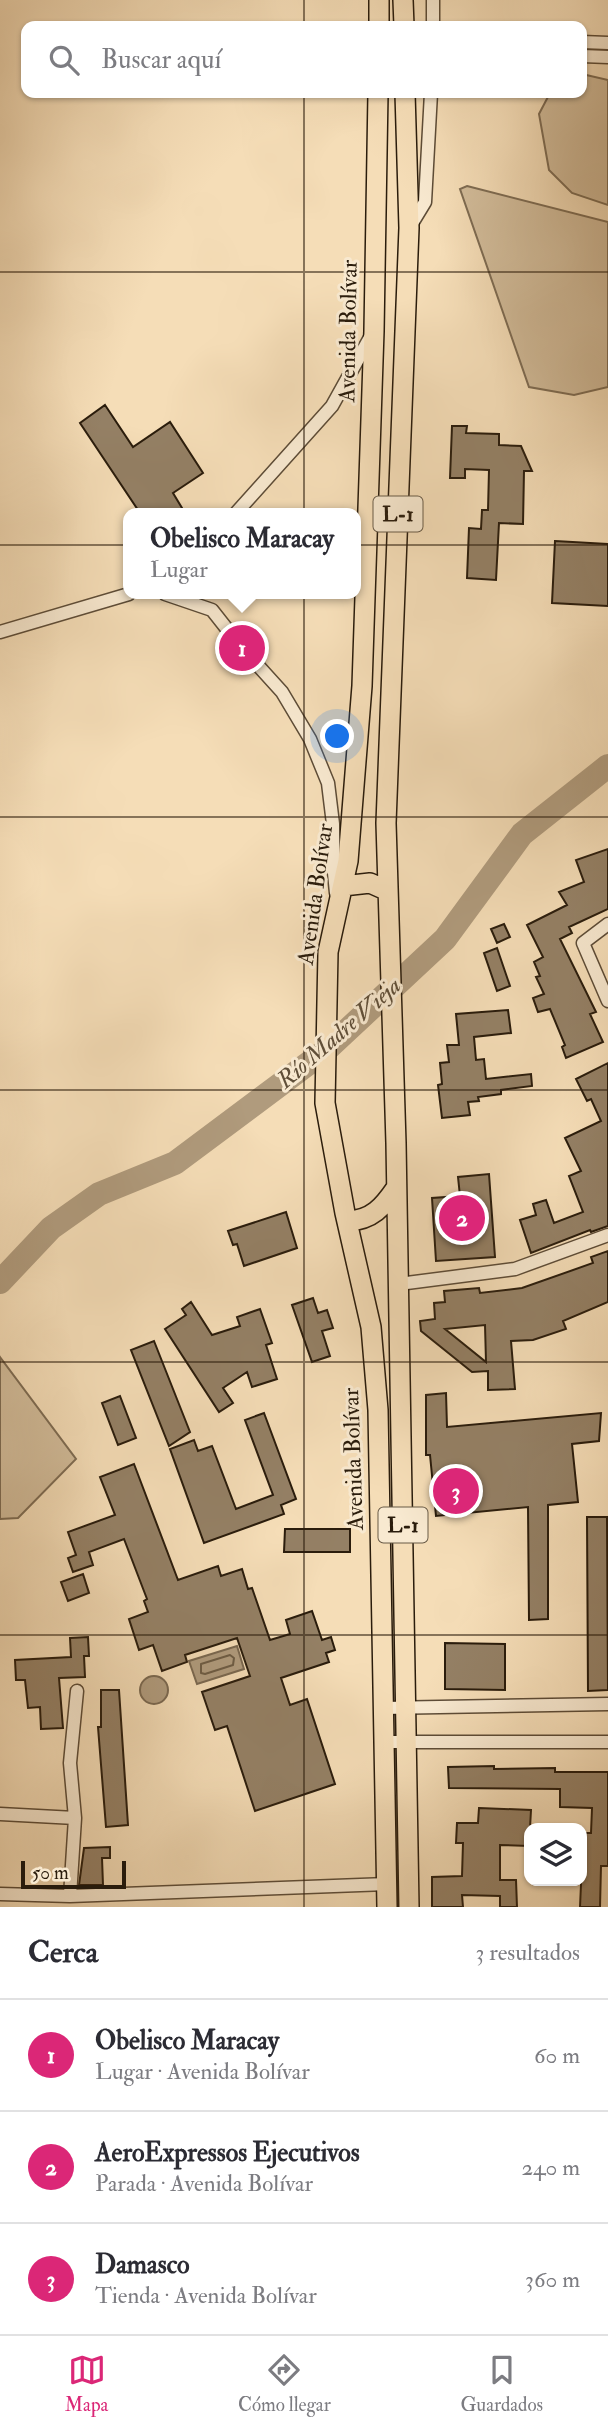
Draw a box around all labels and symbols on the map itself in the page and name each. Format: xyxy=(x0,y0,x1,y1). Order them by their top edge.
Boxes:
street label: Avenida Bolívar xyxy=(332,259,364,404)
road number: L-1 xyxy=(374,496,422,532)
pin: 1 xyxy=(219,622,265,674)
your location xyxy=(320,719,354,753)
street label: Avenida Bolívar xyxy=(291,821,339,968)
water label: Río Madre Vieja xyxy=(270,970,408,1096)
pin: 2 xyxy=(439,1192,485,1244)
street label: Avenida Bolívar xyxy=(336,1387,370,1532)
pin: 3 xyxy=(433,1465,479,1517)
road number: L-1 xyxy=(378,1508,428,1542)
scale bar xyxy=(21,1858,126,1890)

